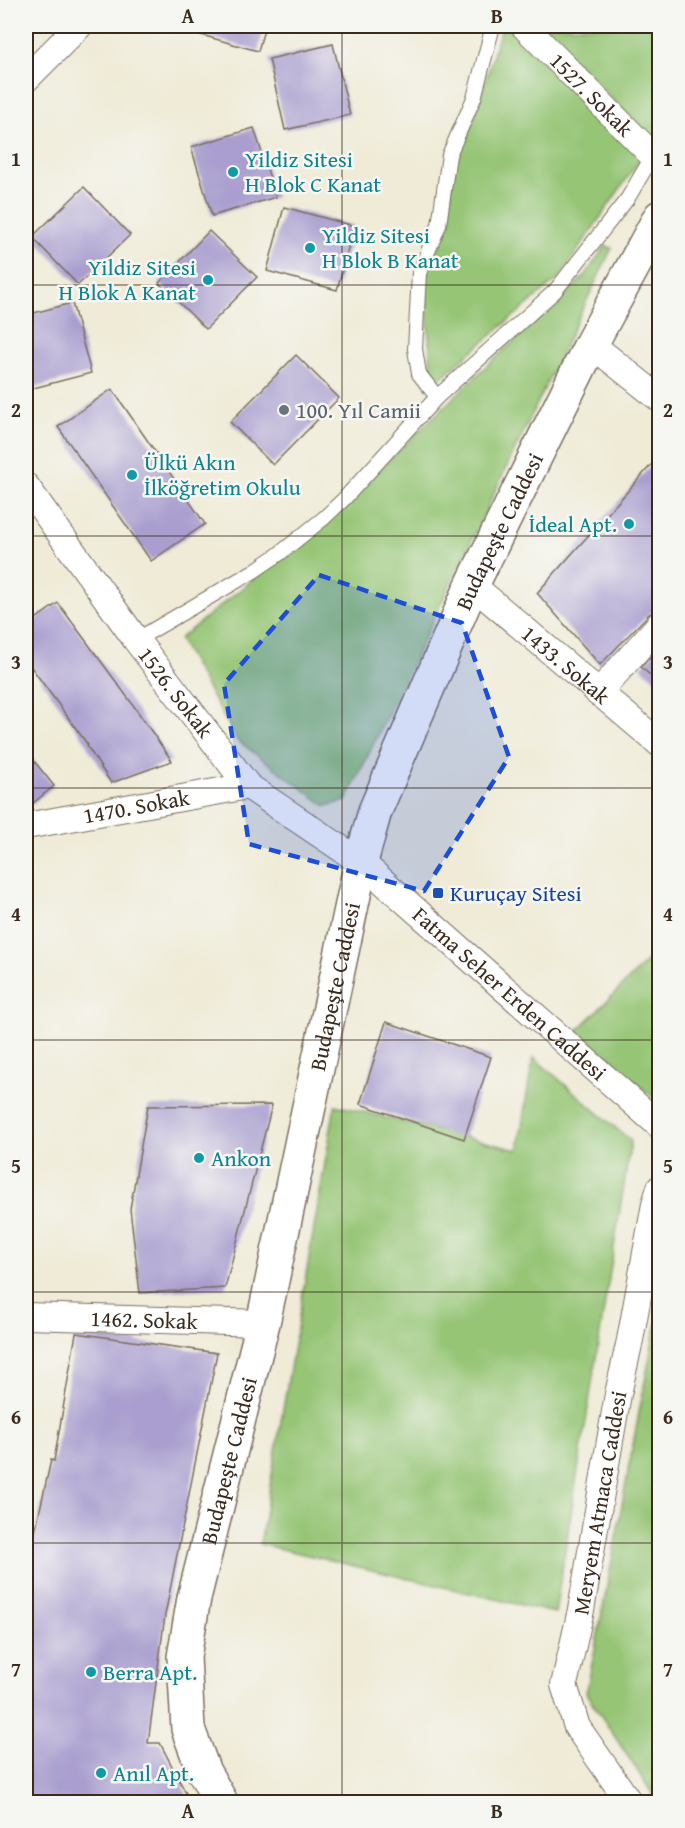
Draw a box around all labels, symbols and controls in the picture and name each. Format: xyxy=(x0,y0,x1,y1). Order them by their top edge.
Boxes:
text: A xyxy=(182,1,195,30)
text: B xyxy=(491,1,503,30)
street label: 1527. Sokak xyxy=(542,45,641,144)
place label: Yildiz Sitesi H Blok C Kanat xyxy=(245,143,381,200)
text: 1 xyxy=(11,144,21,173)
text: 1 xyxy=(663,144,673,173)
marker: Yildiz Sitesi H Blok C Kanat xyxy=(226,165,240,179)
place label: Yildiz Sitesi H Blok B Kanat xyxy=(322,219,459,276)
marker: Yildiz Sitesi H Blok B Kanat xyxy=(303,241,317,255)
place label: Yildiz Sitesi H Blok A Kanat xyxy=(59,251,196,308)
marker: Yildiz Sitesi H Blok A Kanat xyxy=(201,273,215,287)
place label: 100. Yıl Camii xyxy=(296,394,421,426)
text: 2 xyxy=(11,395,21,424)
text: 2 xyxy=(663,395,673,424)
marker: 100. Yıl Camii xyxy=(277,403,291,417)
place label: Ülkü Akın İlköğretim Okulu xyxy=(144,446,301,503)
street label: Budapeşte Caddesi xyxy=(447,447,551,615)
marker: Ülkü Akın İlköğretim Okulu xyxy=(125,468,139,482)
place label: İdeal Apt. xyxy=(528,508,617,540)
marker: İdeal Apt. xyxy=(622,517,636,531)
street label: 1433. Sokak xyxy=(515,618,618,712)
street label: 1526. Sokak xyxy=(131,640,222,745)
text: 3 xyxy=(11,647,21,676)
text: 3 xyxy=(663,647,673,676)
street label: 1470. Sokak xyxy=(81,781,193,831)
place label: Kuruçay Sitesi xyxy=(450,877,582,909)
marker: Kuruçay Sitesi xyxy=(431,886,445,900)
text: 4 xyxy=(11,899,21,928)
street label: Budapeşte Caddesi xyxy=(301,899,368,1074)
street label: Fatma Seher Erden Caddesi xyxy=(406,899,614,1088)
text: 4 xyxy=(663,899,673,928)
place label: Ankon xyxy=(211,1142,272,1174)
text: 5 xyxy=(11,1151,21,1180)
marker: Ankon xyxy=(192,1151,206,1165)
text: 5 xyxy=(663,1151,673,1180)
street label: 1462. Sokak xyxy=(90,1302,199,1337)
street label: Budapeşte Caddesi xyxy=(192,1373,265,1548)
street label: Meryem Atmaca Caddesi xyxy=(564,1387,634,1617)
text: 6 xyxy=(11,1402,21,1431)
text: 6 xyxy=(663,1402,673,1431)
text: 7 xyxy=(11,1654,21,1683)
text: 7 xyxy=(663,1654,673,1683)
place label: Berra Apt. xyxy=(103,1656,197,1688)
marker: Berra Apt. xyxy=(84,1665,98,1679)
place label: Anıl Apt. xyxy=(113,1757,194,1789)
marker: Anıl Apt. xyxy=(94,1766,108,1780)
text: A xyxy=(182,1796,195,1825)
text: B xyxy=(491,1796,503,1825)

